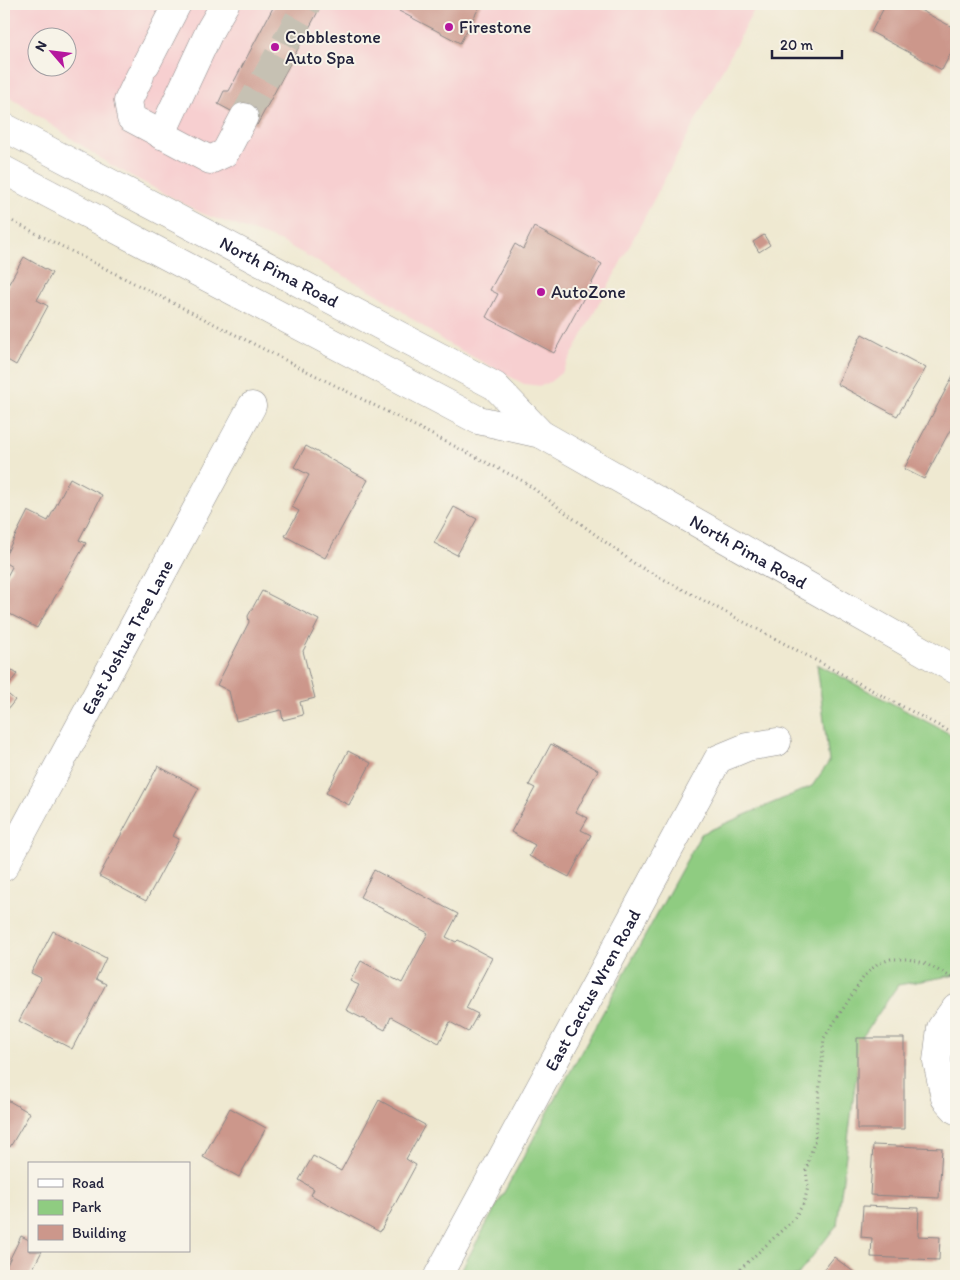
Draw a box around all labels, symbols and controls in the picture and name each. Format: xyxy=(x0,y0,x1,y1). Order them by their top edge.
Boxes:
place label: Firestone xyxy=(459,16,531,38)
marker: Firestone xyxy=(443,21,455,33)
place label: Cobblestone Auto Spa xyxy=(285,26,381,69)
north arrow xyxy=(28,28,78,78)
scale bar xyxy=(772,28,842,60)
text: 20 m xyxy=(780,36,814,54)
text: N xyxy=(31,38,51,54)
marker: Cobblestone Auto Spa xyxy=(269,41,281,53)
street label: North Pima Road xyxy=(216,232,343,313)
place label: AutoZone xyxy=(551,281,626,303)
marker: AutoZone xyxy=(535,286,547,298)
street label: North Pima Road xyxy=(686,510,811,594)
street label: East Joshua Tree Lane xyxy=(77,556,178,718)
street label: East Cactus Wren Road xyxy=(540,905,646,1075)
legend xyxy=(28,1162,190,1252)
text: Road xyxy=(72,1174,105,1192)
text: Park xyxy=(72,1198,102,1216)
text: Building xyxy=(72,1224,126,1242)

